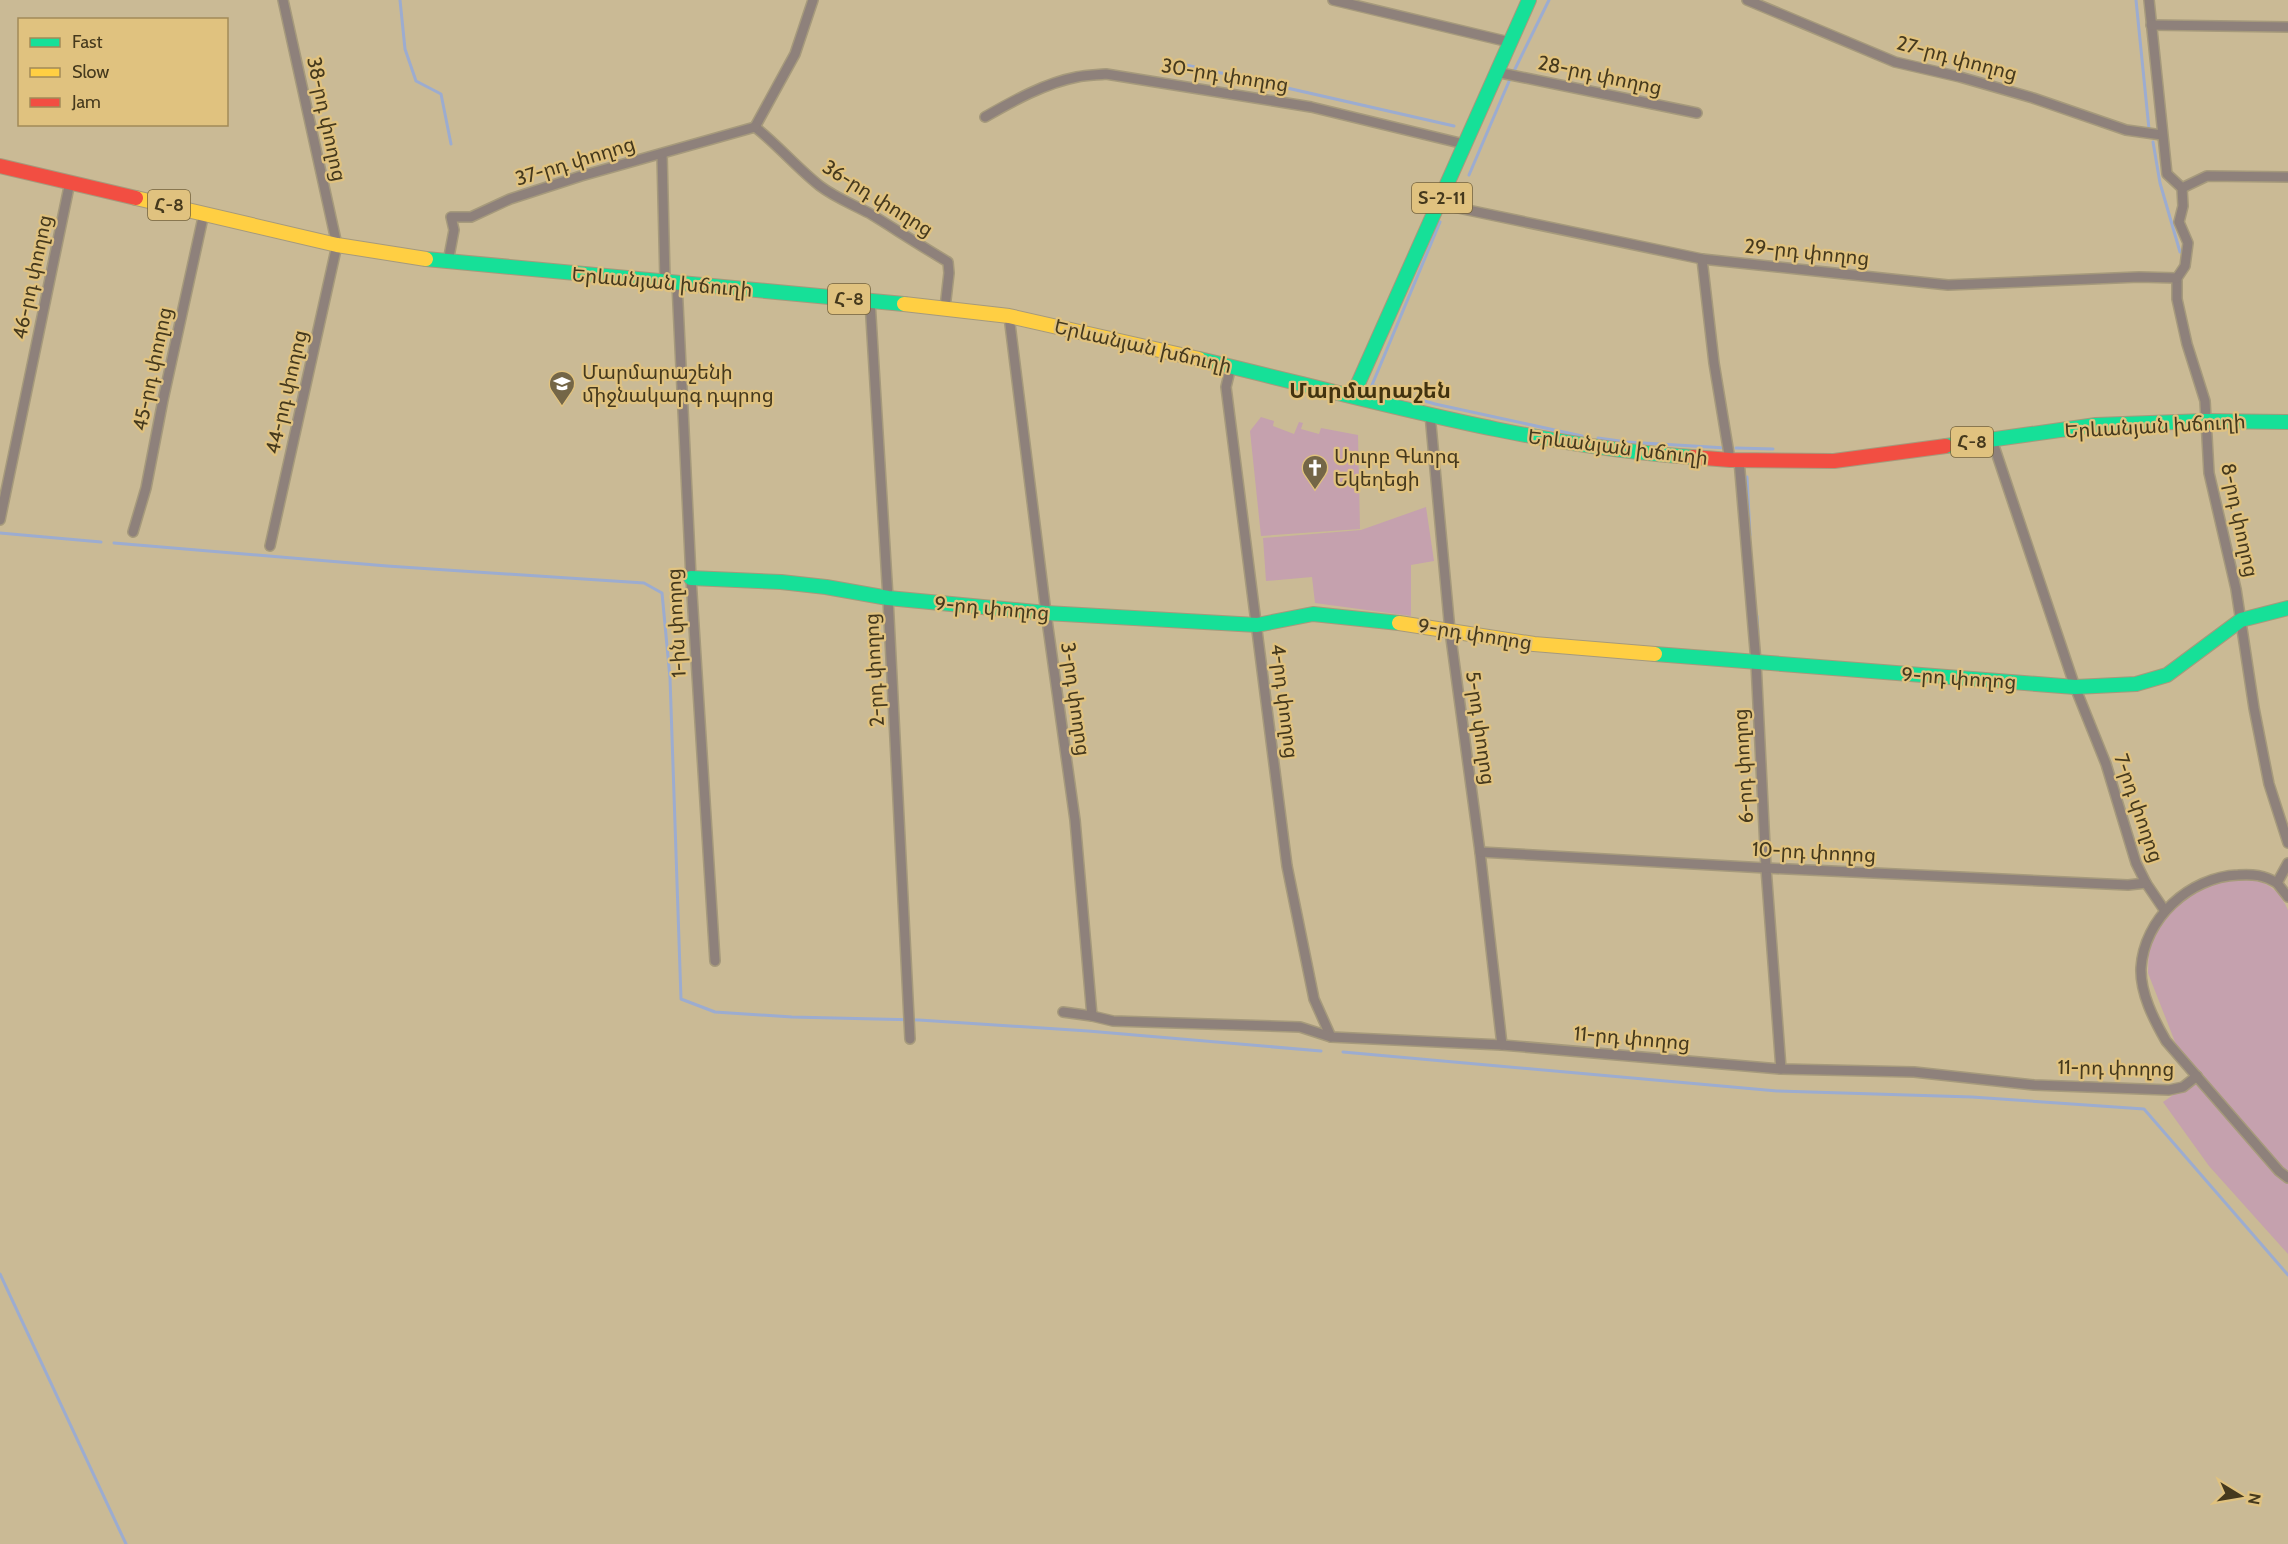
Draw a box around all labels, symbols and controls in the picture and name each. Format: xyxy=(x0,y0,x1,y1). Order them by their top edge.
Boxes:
legend xyxy=(18,18,228,126)
street label: 27-րդ փողոց xyxy=(1894,30,2020,86)
text: Fast xyxy=(72,31,103,53)
street label: 28-րդ փողոց xyxy=(1536,50,1664,100)
street label: 30-րդ փողոց xyxy=(1160,53,1290,97)
street label: 38-րդ փողոց xyxy=(302,55,352,183)
text: Slow xyxy=(72,61,109,83)
text: Jam xyxy=(71,91,101,113)
street label: 37-րդ փողոց xyxy=(512,131,638,191)
street label: 36-րդ փողոց xyxy=(818,154,938,242)
road number: Տ-2-11 xyxy=(1412,183,1472,213)
road number: Հ-8 xyxy=(148,190,190,220)
street label: 46-րդ փողոց xyxy=(7,213,57,341)
street label: 29-րդ փողոց xyxy=(1743,234,1871,270)
street label: Երևանյան խճուղի xyxy=(571,262,753,302)
road number: Հ-8 xyxy=(828,284,870,314)
street label: 45-րդ փողոց xyxy=(127,305,177,433)
street label: Երևանյան խճուղի xyxy=(1052,314,1234,378)
street label: 44-րդ փողոց xyxy=(260,328,312,456)
place label: Մարմարաշենի միջնակարգ դպրոց xyxy=(582,360,774,407)
school or university icon: Մարմարաշենի միջնակարգ դպրոց xyxy=(547,369,577,407)
district label: Մարմարաշեն xyxy=(1289,377,1451,404)
street label: Երևանյան խճուղի xyxy=(2064,409,2246,443)
street label: Երևանյան խճուղի xyxy=(1526,424,1710,470)
road number: Հ-8 xyxy=(1951,427,1993,457)
place label: Սուրբ Գևորգ Եկեղեցի xyxy=(1334,444,1460,491)
church icon: Սուրբ Գևորգ Եկեղեցի xyxy=(1300,453,1330,491)
street label: 8-րդ փողոց xyxy=(2216,461,2264,579)
street label: 1-ին փողոց xyxy=(661,568,691,678)
street label: 9-րդ փողոց xyxy=(934,591,1050,625)
street label: 2-րդ փողոց xyxy=(859,612,889,728)
street label: 9-րդ փողոց xyxy=(1416,613,1534,655)
street label: 3-րդ փողոց xyxy=(1056,641,1096,757)
street label: 4-րդ փողոց xyxy=(1266,642,1304,760)
street label: 9-րդ փողոց xyxy=(1901,662,2017,694)
street label: 5-րդ փողոց xyxy=(1461,670,1501,786)
street label: 6-րդ փողոց xyxy=(1728,708,1758,824)
street label: 7-րդ փողոց xyxy=(2109,750,2169,866)
street label: 10-րդ փողոց xyxy=(1751,837,1877,867)
street label: 11-րդ փողոց xyxy=(1573,1021,1691,1055)
street label: 11-րդ փողոց xyxy=(2057,1055,2175,1081)
north arrow xyxy=(2210,1466,2270,1526)
text: N xyxy=(2244,1491,2265,1506)

